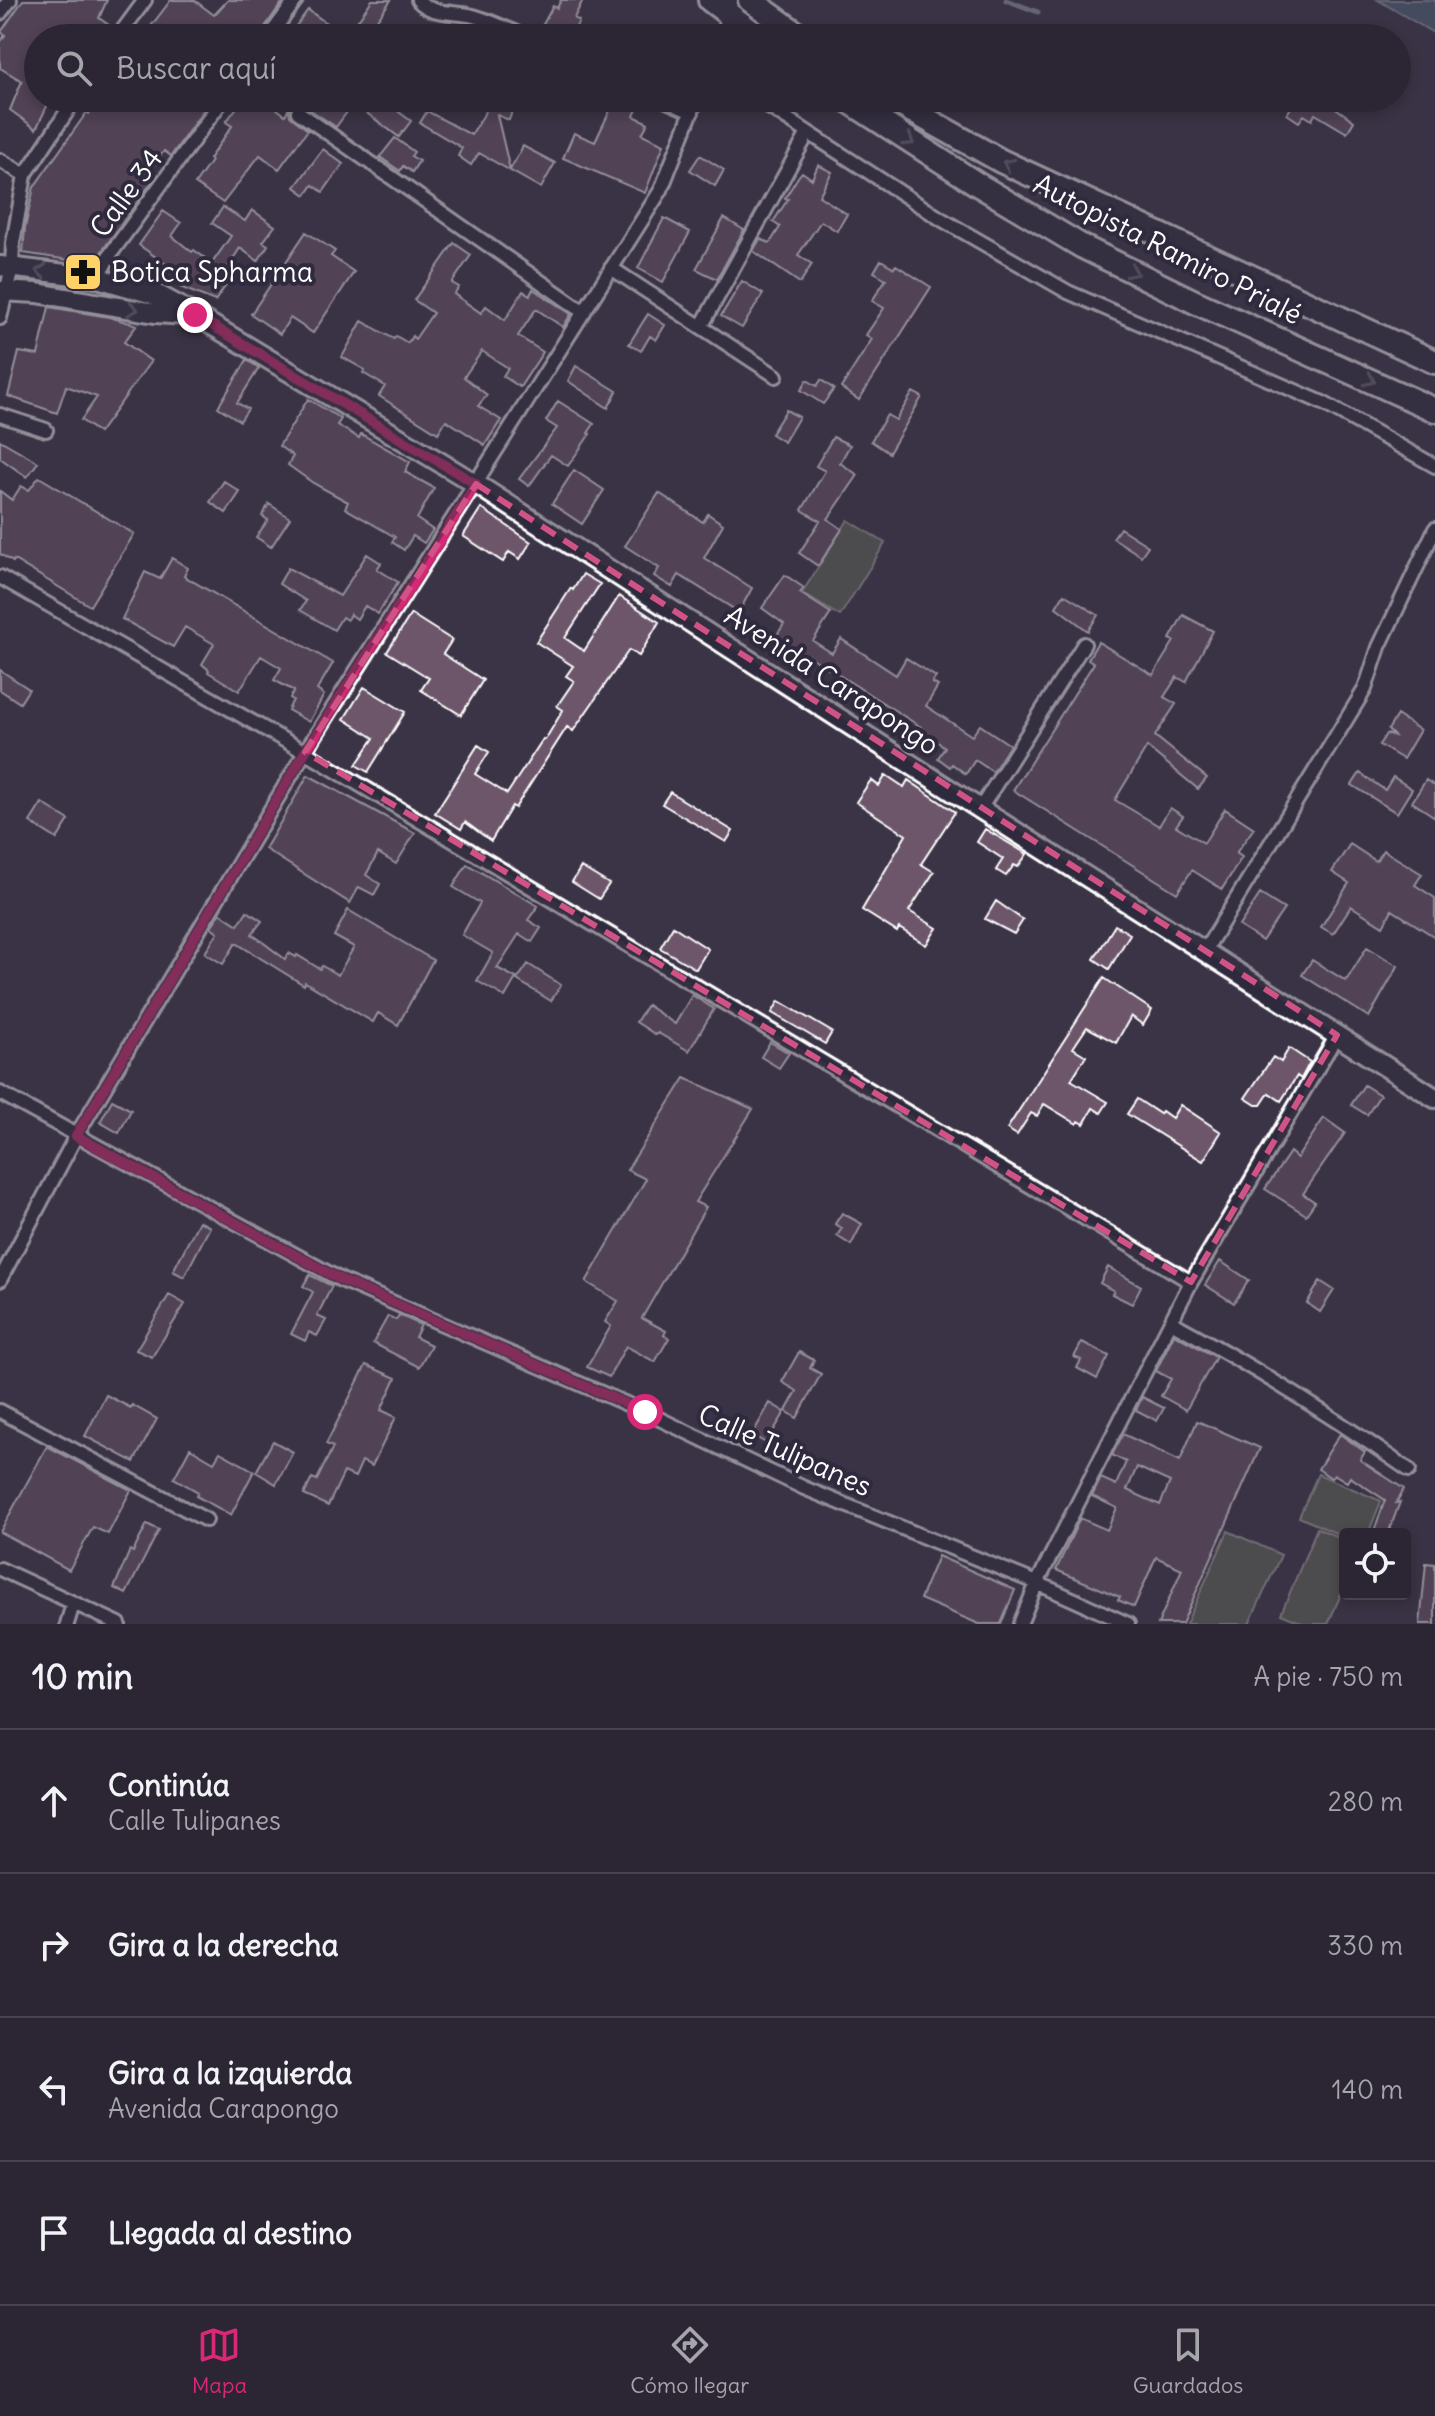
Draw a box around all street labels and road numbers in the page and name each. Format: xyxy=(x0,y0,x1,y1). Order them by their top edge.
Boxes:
street label: Calle 34 xyxy=(82,142,170,244)
street label: Autopista Ramiro Prialé xyxy=(1028,166,1308,332)
street label: Avenida Carapongo xyxy=(718,597,946,763)
street label: Calle Tulipanes xyxy=(693,1396,877,1504)

